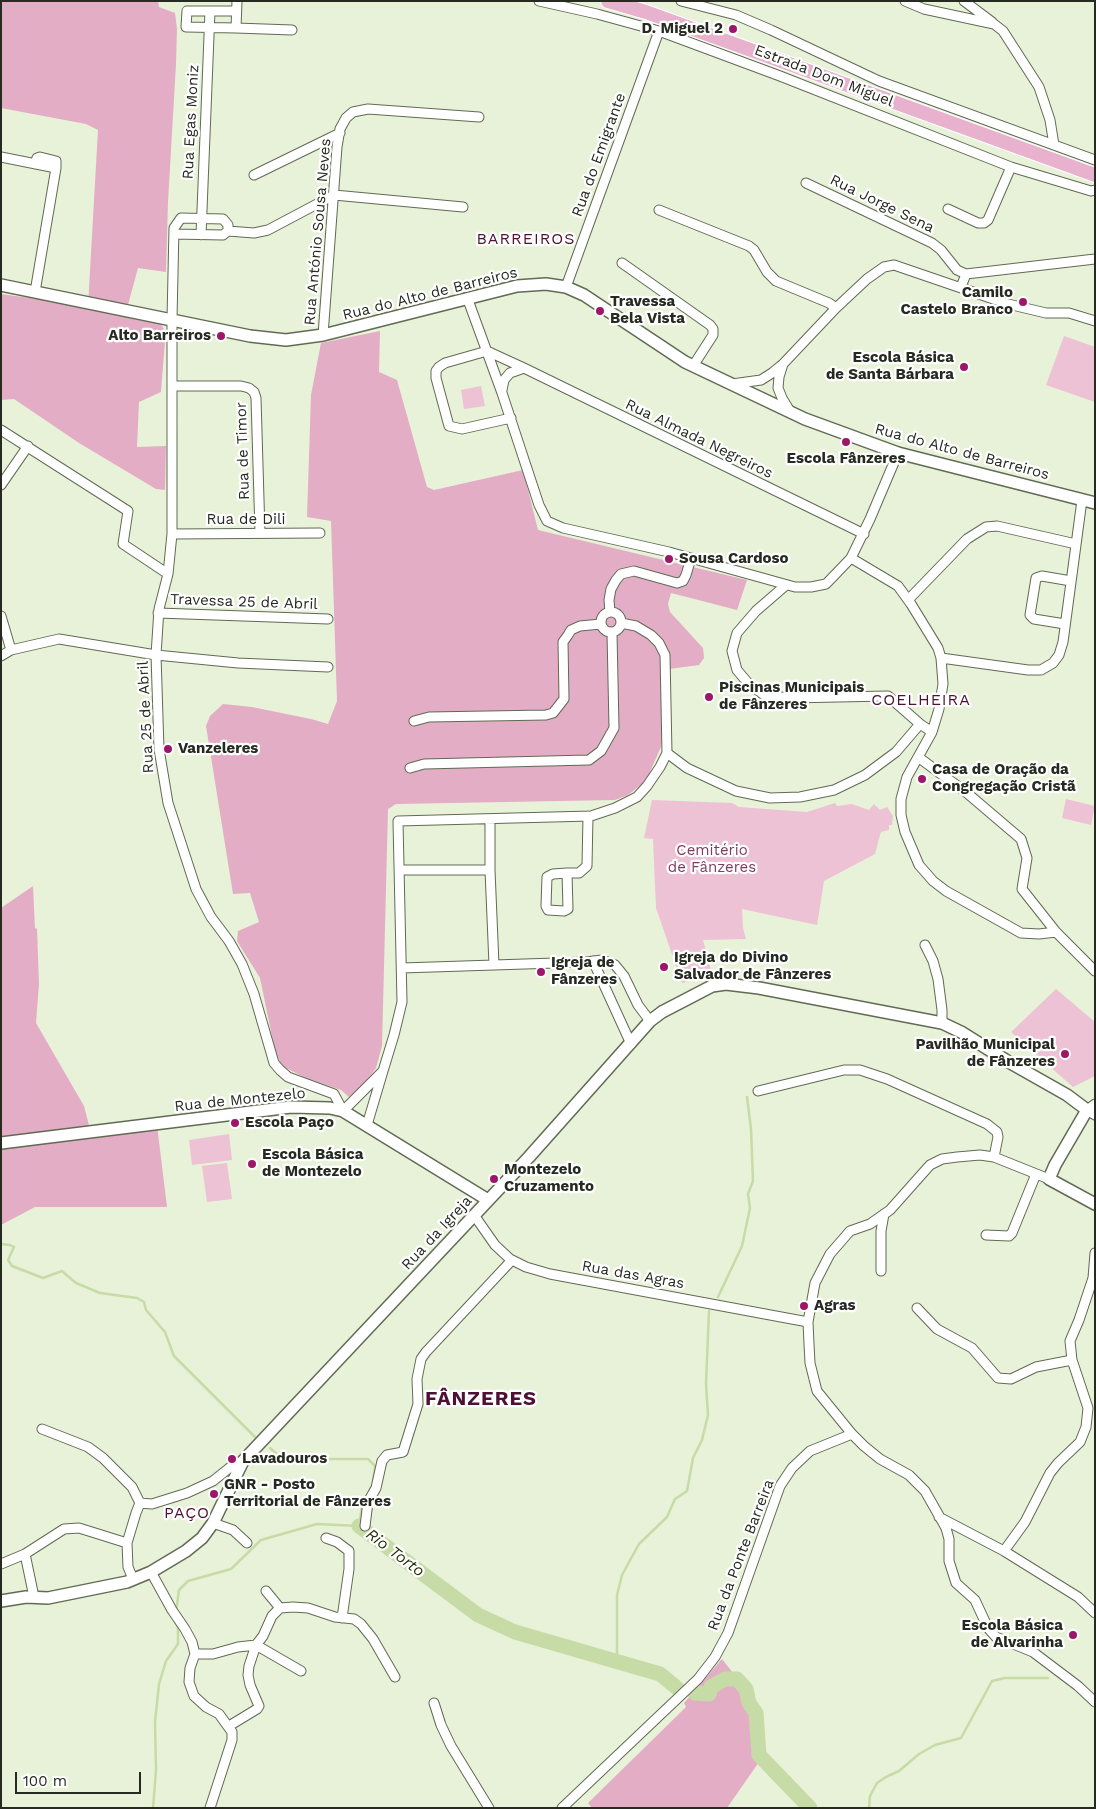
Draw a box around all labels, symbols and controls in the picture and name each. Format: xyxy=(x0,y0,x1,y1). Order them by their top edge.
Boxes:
place label: D. Miguel 2 xyxy=(641,20,723,38)
marker: D. Miguel 2 xyxy=(727,23,739,35)
street label: Estrada Dom Miguel xyxy=(752,41,896,111)
street label: Rua Egas Moniz xyxy=(179,64,203,180)
street label: Rua do Emigrante xyxy=(568,91,630,219)
street label: Rua António Sousa Neves xyxy=(301,138,335,326)
street label: Rua Jorge Sena xyxy=(827,171,937,237)
district label: BARREIROS xyxy=(475,229,577,249)
street label: Rua do Alto de Barreiros xyxy=(341,264,519,324)
place label: Camilo Castelo Branco xyxy=(901,284,1013,319)
place label: Travessa Bela Vista xyxy=(610,293,685,328)
marker: Camilo Castelo Branco xyxy=(1017,296,1029,308)
marker: Travessa Bela Vista xyxy=(594,305,606,317)
place label: Alto Barreiros xyxy=(108,327,211,345)
marker: Alto Barreiros xyxy=(215,330,227,342)
place label: Escola Básica de Santa Bárbara xyxy=(826,349,954,384)
marker: Escola Básica de Santa Bárbara xyxy=(958,361,970,373)
street label: Rua Almada Negreiros xyxy=(622,395,776,483)
street label: Rua de Timor xyxy=(232,402,254,500)
street label: Rua do Alto de Barreiros xyxy=(873,420,1051,484)
marker: Escola Fânzeres xyxy=(840,436,852,448)
place label: Escola Fânzeres xyxy=(787,450,905,468)
street label: Rua de Dili xyxy=(206,511,286,529)
place label: Sousa Cardoso xyxy=(679,550,788,568)
marker: Sousa Cardoso xyxy=(663,553,675,565)
street label: Travessa 25 de Abril xyxy=(170,590,318,614)
street label: Rua 25 de Abril xyxy=(134,660,158,774)
place label: Piscinas Municipais de Fânzeres xyxy=(719,679,864,714)
district label: COELHEIRA xyxy=(870,690,972,710)
marker: Piscinas Municipais de Fânzeres xyxy=(703,691,715,703)
place label: Vanzeleres xyxy=(178,740,258,758)
marker: Vanzeleres xyxy=(162,743,174,755)
place label: Casa de Oração da Congregação Cristã xyxy=(932,761,1076,796)
marker: Casa de Oração da Congregação Cristã xyxy=(916,773,928,785)
park label: Cemitério de Fânzeres xyxy=(668,842,756,877)
place label: Igreja do Divino Salvador de Fânzeres xyxy=(674,949,831,984)
place label: Igreja de Fânzeres xyxy=(551,954,617,989)
marker: Igreja do Divino Salvador de Fânzeres xyxy=(658,961,670,973)
marker: Igreja de Fânzeres xyxy=(535,966,547,978)
place label: Pavilhão Municipal de Fânzeres xyxy=(915,1036,1055,1071)
marker: Pavilhão Municipal de Fânzeres xyxy=(1059,1048,1071,1060)
street label: Rua de Montezelo xyxy=(174,1084,306,1116)
place label: Escola Paço xyxy=(245,1114,334,1132)
marker: Escola Paço xyxy=(229,1117,241,1129)
place label: Escola Básica de Montezelo xyxy=(262,1146,363,1181)
marker: Escola Básica de Montezelo xyxy=(246,1158,258,1170)
place label: Montezelo Cruzamento xyxy=(504,1161,594,1196)
marker: Montezelo Cruzamento xyxy=(488,1173,500,1185)
street label: Rua da Igreja xyxy=(398,1192,476,1274)
street label: Rua das Agras xyxy=(580,1257,686,1293)
place label: Agras xyxy=(814,1297,856,1315)
marker: Agras xyxy=(798,1300,810,1312)
district label: FÂNZERES xyxy=(424,1387,538,1411)
place label: Lavadouros xyxy=(242,1450,327,1468)
marker: Lavadouros xyxy=(226,1453,238,1465)
place label: GNR - Posto Territorial de Fânzeres xyxy=(224,1476,391,1511)
street label: Rua da Ponte Barreira xyxy=(704,1477,778,1633)
marker: GNR - Posto Territorial de Fânzeres xyxy=(208,1488,220,1500)
district label: PAÇO xyxy=(163,1503,211,1523)
water label: Rio Torto xyxy=(362,1525,428,1581)
place label: Escola Básica de Alvarinha xyxy=(962,1617,1063,1652)
marker: Escola Básica de Alvarinha xyxy=(1067,1629,1079,1641)
scale bar xyxy=(18,1762,144,1794)
text: 100 m xyxy=(23,1772,67,1790)

